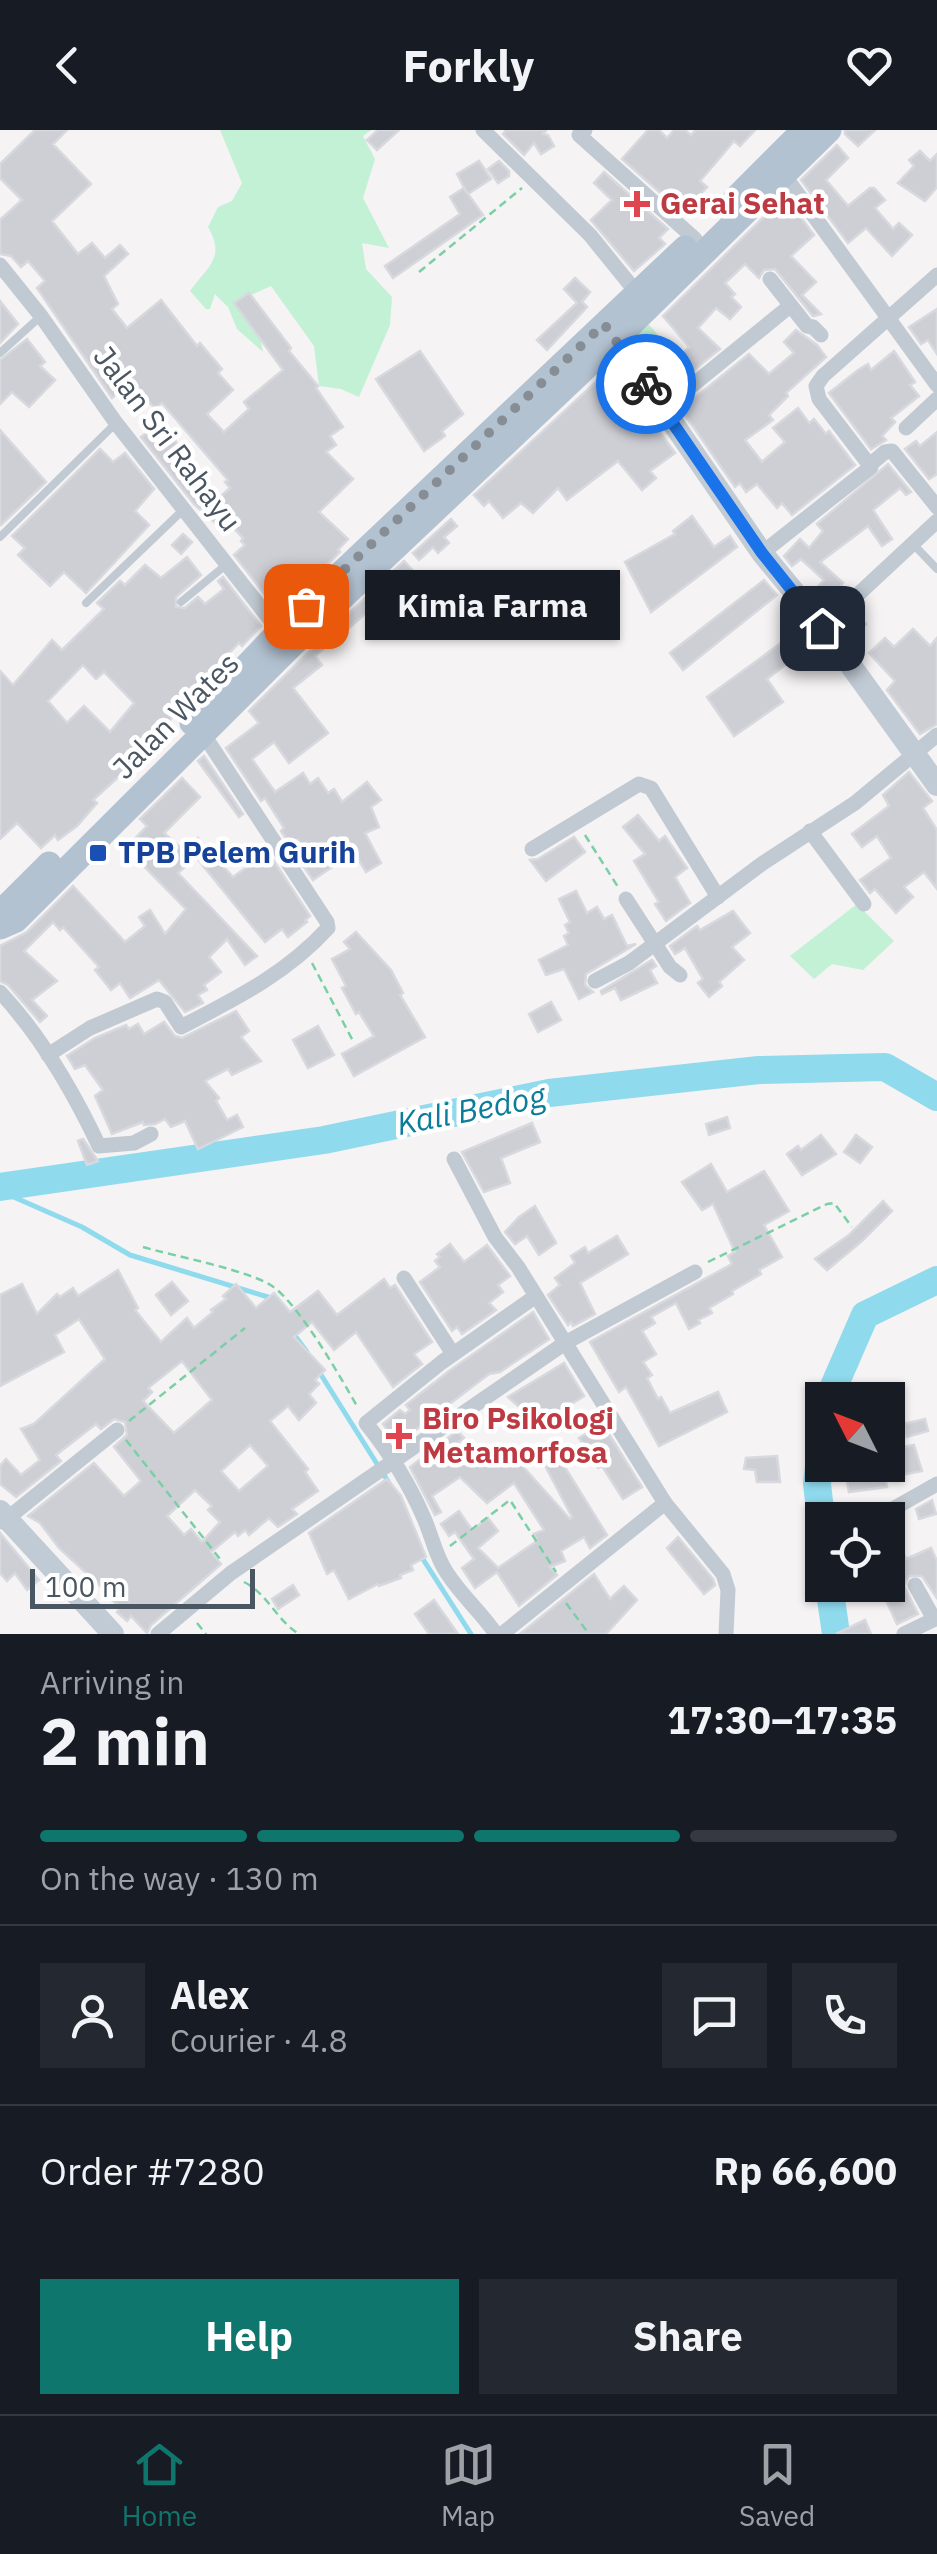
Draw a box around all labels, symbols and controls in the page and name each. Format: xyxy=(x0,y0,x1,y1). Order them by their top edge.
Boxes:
text: Forkly xyxy=(403,36,534,94)
icon: back xyxy=(40,38,95,93)
icon: heart xyxy=(842,38,897,93)
place label: Gerai Sehat xyxy=(660,183,825,222)
marker: Gerai Sehat xyxy=(624,191,650,217)
courier xyxy=(596,334,696,434)
street label: Jalan Sri Rahayu xyxy=(86,338,251,539)
icon: bike xyxy=(619,357,674,412)
pin xyxy=(264,564,349,649)
callout: Kimia Farma xyxy=(366,571,621,641)
icon: bag xyxy=(279,579,334,634)
text: Kimia Farma xyxy=(397,584,588,626)
pin xyxy=(780,586,865,671)
icon: home xyxy=(795,601,850,656)
street label: Jalan Wates xyxy=(103,643,247,787)
place label: TPB Pelem Gurih xyxy=(118,832,356,871)
marker: TPB Pelem Gurih xyxy=(87,842,109,864)
water label: Kali Bedog xyxy=(393,1074,550,1144)
north arrow xyxy=(805,1382,905,1482)
map controls xyxy=(805,1382,905,1602)
place label: Biro Psikologi Metamorfosa xyxy=(422,1398,614,1471)
marker: Biro Psikologi Metamorfosa xyxy=(386,1423,412,1449)
button: locate xyxy=(805,1502,905,1602)
scale bar xyxy=(30,1564,255,1608)
text: 100 m xyxy=(45,1568,126,1605)
text: Arriving in xyxy=(40,1661,185,1703)
text: 17:30–17:35 xyxy=(667,1695,897,1744)
text: 2 min xyxy=(40,1698,210,1783)
text: On the way · 130 m xyxy=(40,1857,319,1899)
button: person xyxy=(40,1963,145,2068)
button: chat xyxy=(662,1963,767,2068)
button: phone xyxy=(792,1963,897,2068)
text: Alex xyxy=(170,1970,250,2019)
text: Courier · 4.8 xyxy=(170,2019,348,2061)
text: Order #7280 xyxy=(40,2146,265,2195)
text: Rp 66,600 xyxy=(714,2146,897,2195)
button: Help xyxy=(40,2279,459,2394)
button: Share xyxy=(479,2279,897,2394)
tab: Home xyxy=(122,2437,197,2534)
tab: Map xyxy=(441,2437,496,2534)
tab: Saved xyxy=(739,2437,815,2534)

